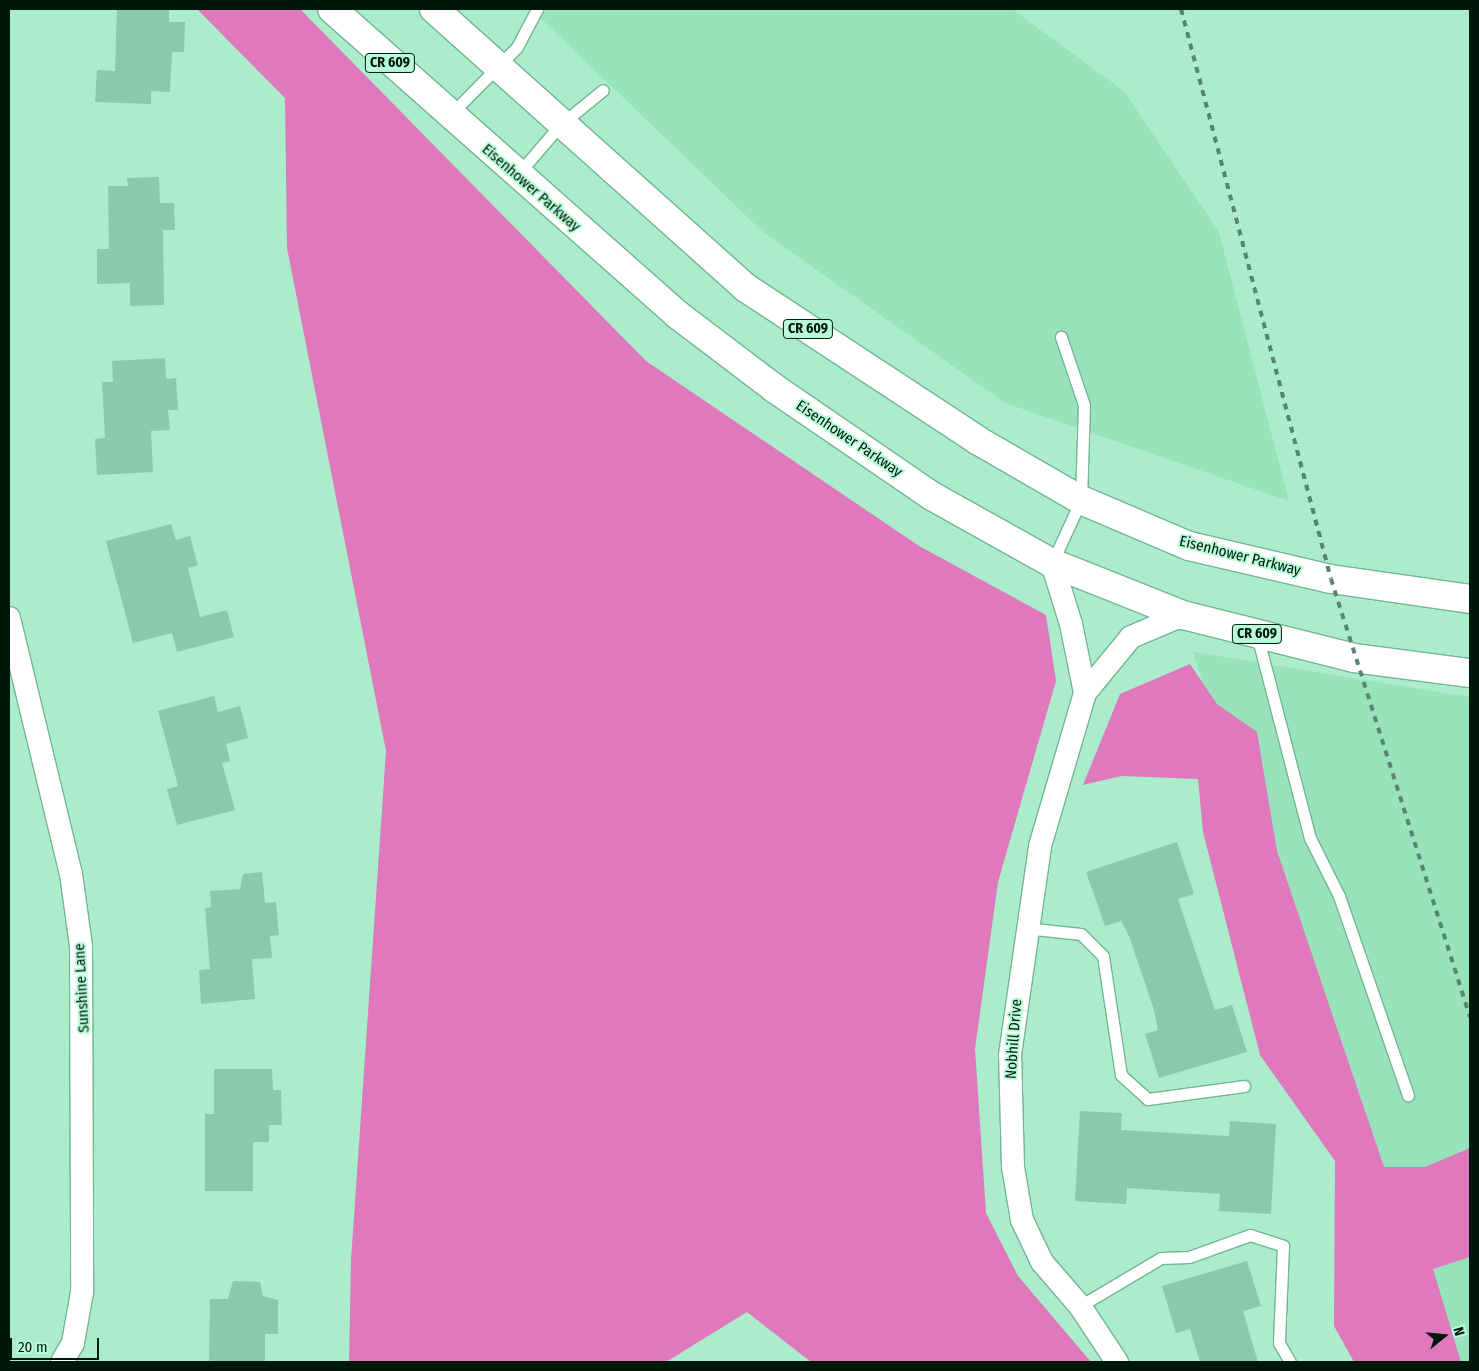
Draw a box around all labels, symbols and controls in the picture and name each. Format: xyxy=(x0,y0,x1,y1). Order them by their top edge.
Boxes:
road number: CR 609 xyxy=(364,52,416,74)
street label: Eisenhower Parkway xyxy=(478,140,584,236)
road number: CR 609 xyxy=(782,318,834,340)
street label: Eisenhower Parkway xyxy=(792,397,906,481)
street label: Eisenhower Parkway xyxy=(1177,532,1303,580)
road number: CR 609 xyxy=(1231,622,1283,646)
street label: Sunshine Lane xyxy=(71,943,93,1033)
street label: Nobhill Drive xyxy=(1002,999,1026,1079)
north arrow xyxy=(1419,1311,1469,1361)
text: N xyxy=(1449,1325,1468,1338)
scale bar xyxy=(12,1328,101,1360)
text: 20 m xyxy=(18,1338,48,1356)

